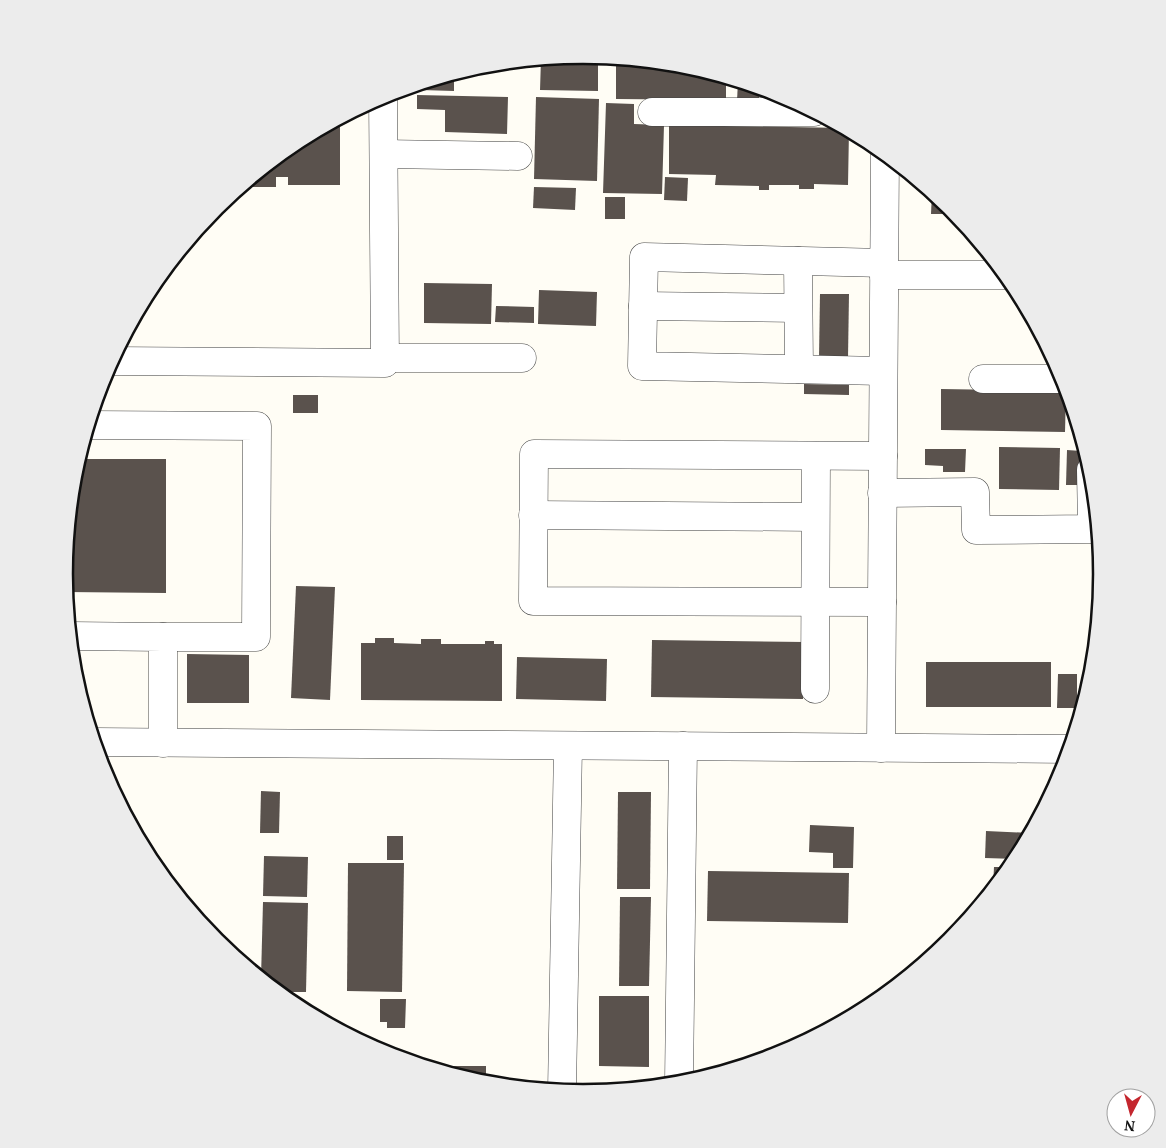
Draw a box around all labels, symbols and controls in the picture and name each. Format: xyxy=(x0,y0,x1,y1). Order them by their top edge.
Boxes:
north arrow xyxy=(1106,1088,1156,1138)
text: N xyxy=(1123,1116,1136,1136)

